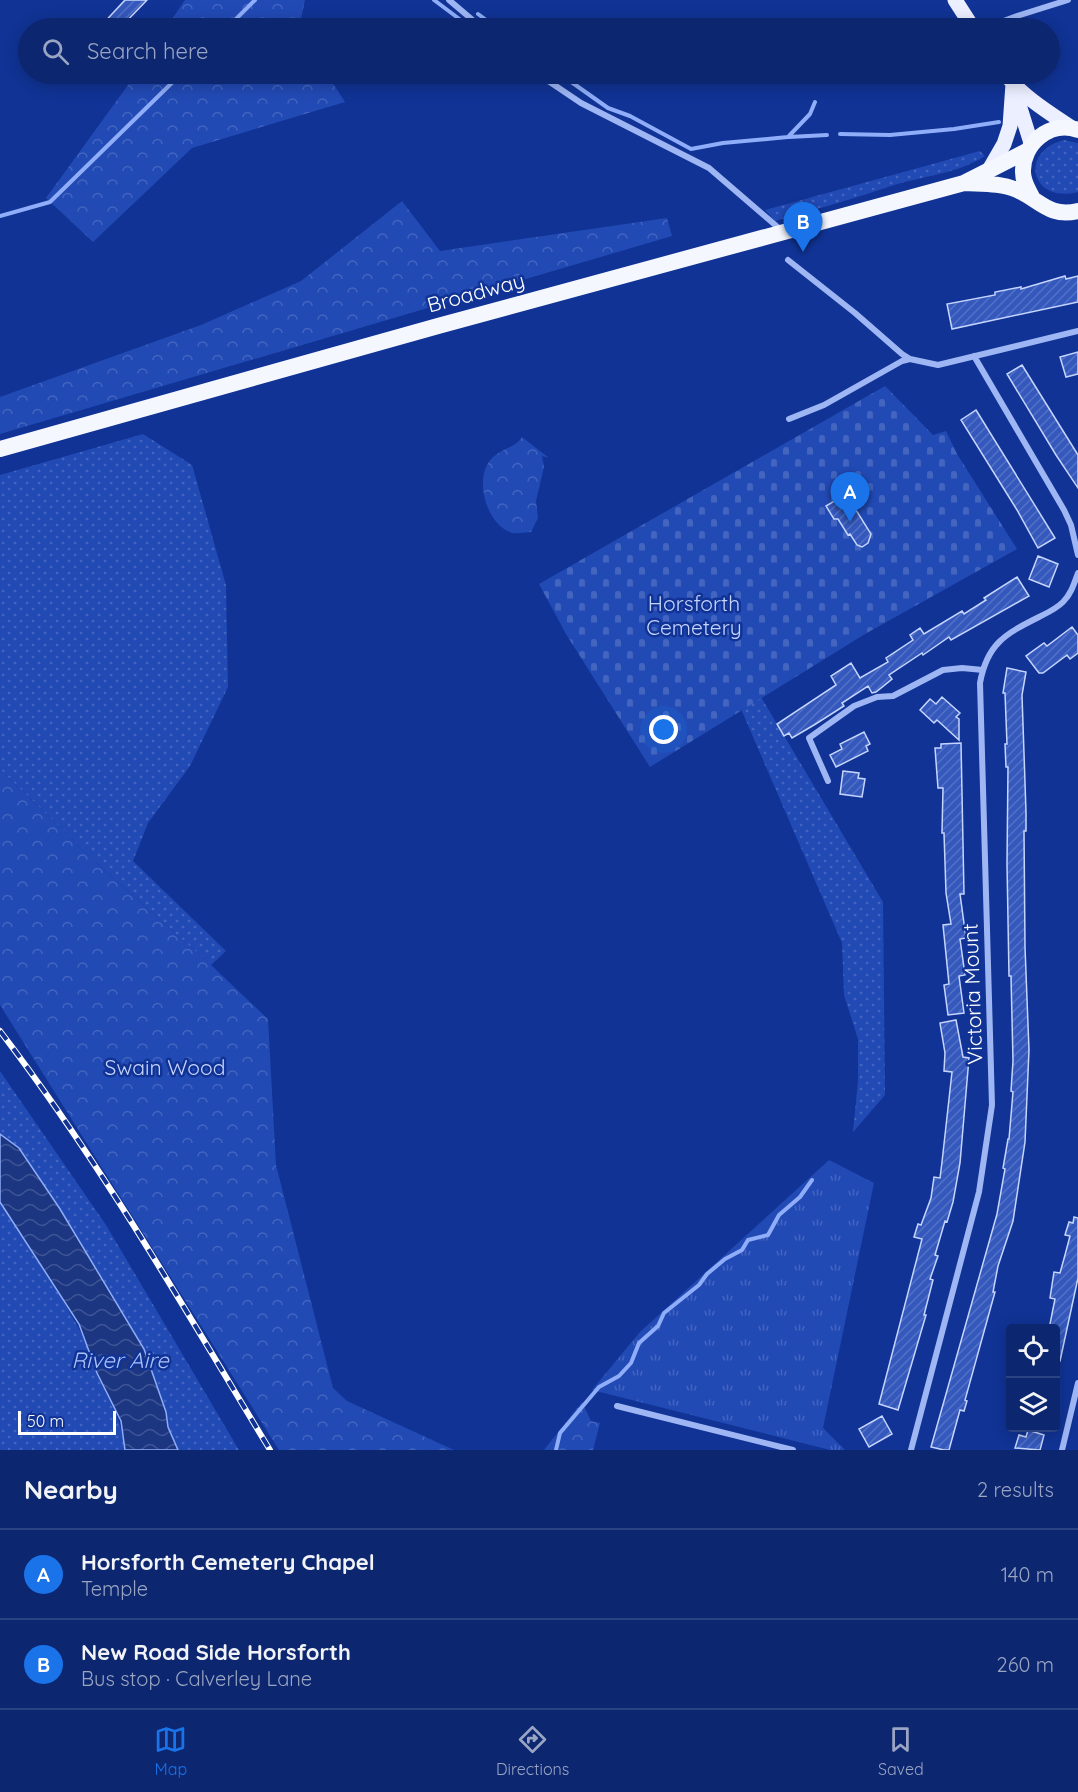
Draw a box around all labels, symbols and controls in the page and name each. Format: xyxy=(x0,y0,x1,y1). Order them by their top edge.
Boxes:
search box xyxy=(18,18,1060,84)
icon: search xyxy=(39,35,72,68)
text: Search here xyxy=(87,37,208,65)
pin: B xyxy=(784,202,822,252)
street label: Broadway xyxy=(424,267,527,318)
pin: A xyxy=(830,472,870,522)
park label: Horsforth Cemetery xyxy=(646,590,742,640)
your location xyxy=(649,715,678,744)
street label: Victoria Mount xyxy=(957,923,987,1065)
park label: Swain Wood xyxy=(105,1054,225,1080)
map controls xyxy=(1006,1324,1060,1432)
button: locate xyxy=(1006,1324,1060,1378)
water label: River Aire xyxy=(71,1346,170,1374)
button: layers xyxy=(1006,1378,1060,1432)
scale bar xyxy=(18,1408,116,1436)
text: 50 m xyxy=(27,1411,64,1431)
text: Nearby xyxy=(24,1473,118,1506)
text: 2 results xyxy=(977,1477,1054,1502)
text: Horsforth Cemetery Chapel xyxy=(81,1548,375,1576)
text: A xyxy=(37,1562,50,1587)
text: 140 m xyxy=(1001,1562,1054,1587)
text: Temple xyxy=(81,1576,148,1601)
text: New Road Side Horsforth xyxy=(81,1638,351,1666)
text: B xyxy=(37,1652,50,1677)
text: 260 m xyxy=(997,1652,1054,1677)
text: Bus stop · Calverley Lane xyxy=(81,1666,312,1691)
tab: Map xyxy=(154,1723,187,1779)
tab: Directions xyxy=(496,1723,569,1779)
tab: Saved xyxy=(878,1723,924,1779)

